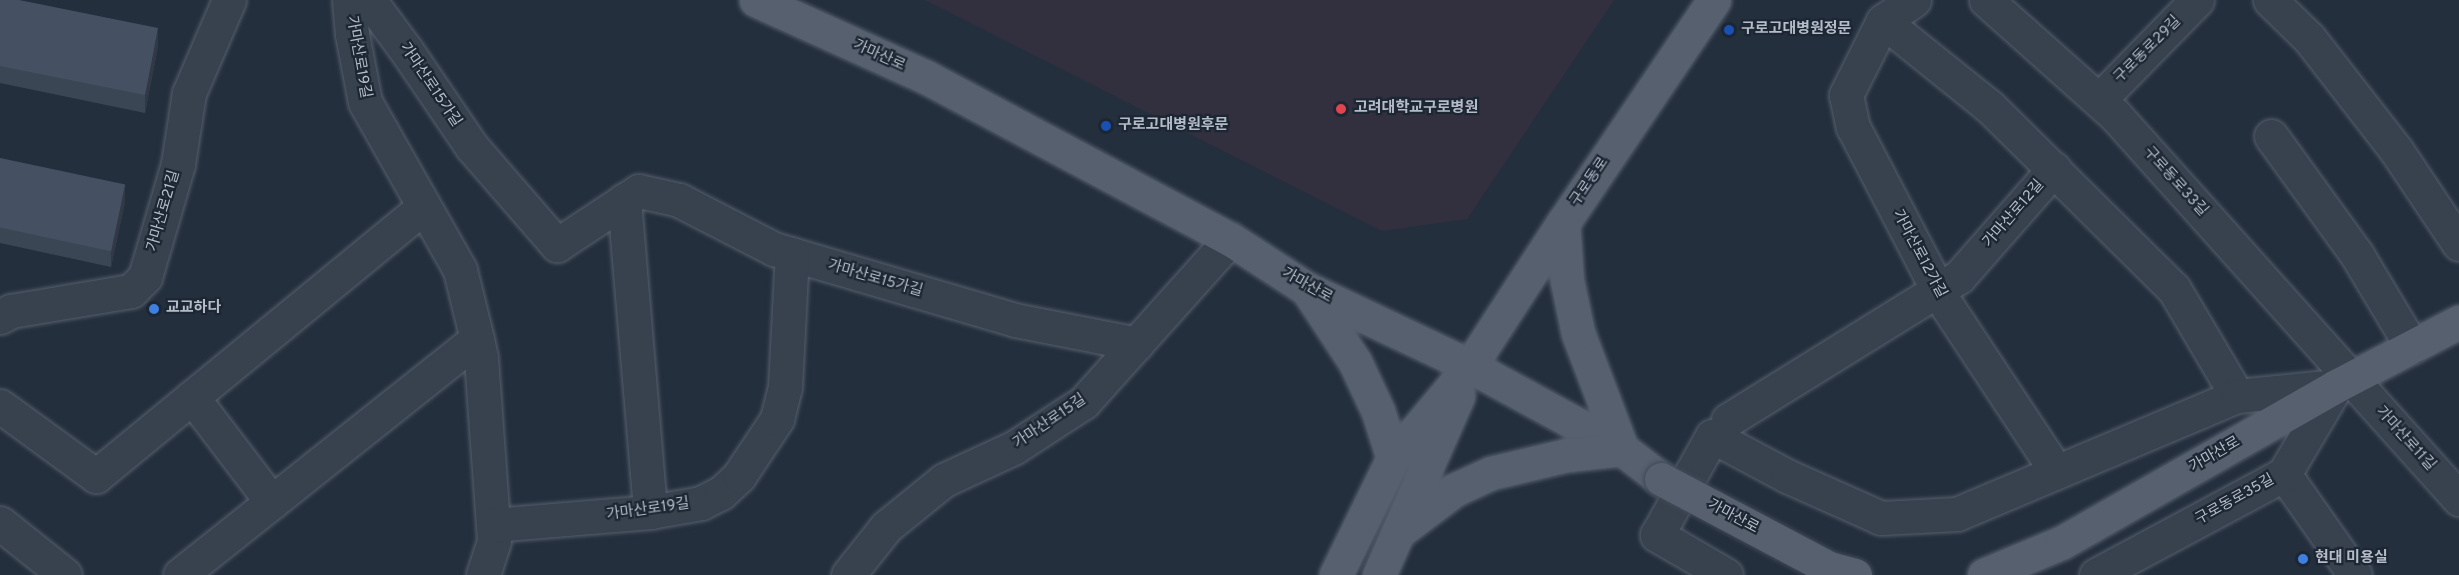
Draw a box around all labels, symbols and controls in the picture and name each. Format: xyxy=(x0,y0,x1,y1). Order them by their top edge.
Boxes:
street label: 구로동로29길 xyxy=(2111,13,2185,87)
street label: 가마산로19길 xyxy=(342,14,374,100)
place label: 구로고대병원정문 xyxy=(1741,21,1851,39)
marker: 구로고대병원정문 xyxy=(1722,23,1736,37)
street label: 가마산로 xyxy=(850,37,908,75)
street label: 가마산로15가길 xyxy=(395,39,465,131)
marker: 고려대학교구로병원 xyxy=(1332,100,1350,118)
place label: 고려대학교구로병원 xyxy=(1354,100,1478,118)
place label: 구로고대병원후문 xyxy=(1118,117,1228,135)
marker: 구로고대병원후문 xyxy=(1099,119,1113,133)
street label: 구로동로33길 xyxy=(2139,144,2211,220)
street label: 구로동로 xyxy=(1567,154,1613,210)
street label: 가마산로21길 xyxy=(144,168,184,254)
street label: 가마산로12길 xyxy=(1980,176,2048,252)
street label: 가마산로12가길 xyxy=(1888,207,1950,301)
street label: 가마산로15가길 xyxy=(826,257,924,301)
street label: 가마산로 xyxy=(1278,265,1336,307)
place label: 교교하다 xyxy=(166,300,221,318)
marker: 교교하다 xyxy=(147,302,161,316)
street label: 가마산로15길 xyxy=(1010,391,1090,453)
street label: 가마산로11길 xyxy=(2371,403,2439,475)
street label: 가마산로 xyxy=(2187,433,2243,477)
street label: 구로동로35길 xyxy=(2192,471,2278,529)
street label: 가마산로19길 xyxy=(605,495,691,525)
street label: 가마산로 xyxy=(1704,496,1762,538)
place label: 현대 미용실 xyxy=(2315,550,2388,568)
marker: 현대 미용실 xyxy=(2296,552,2310,566)

